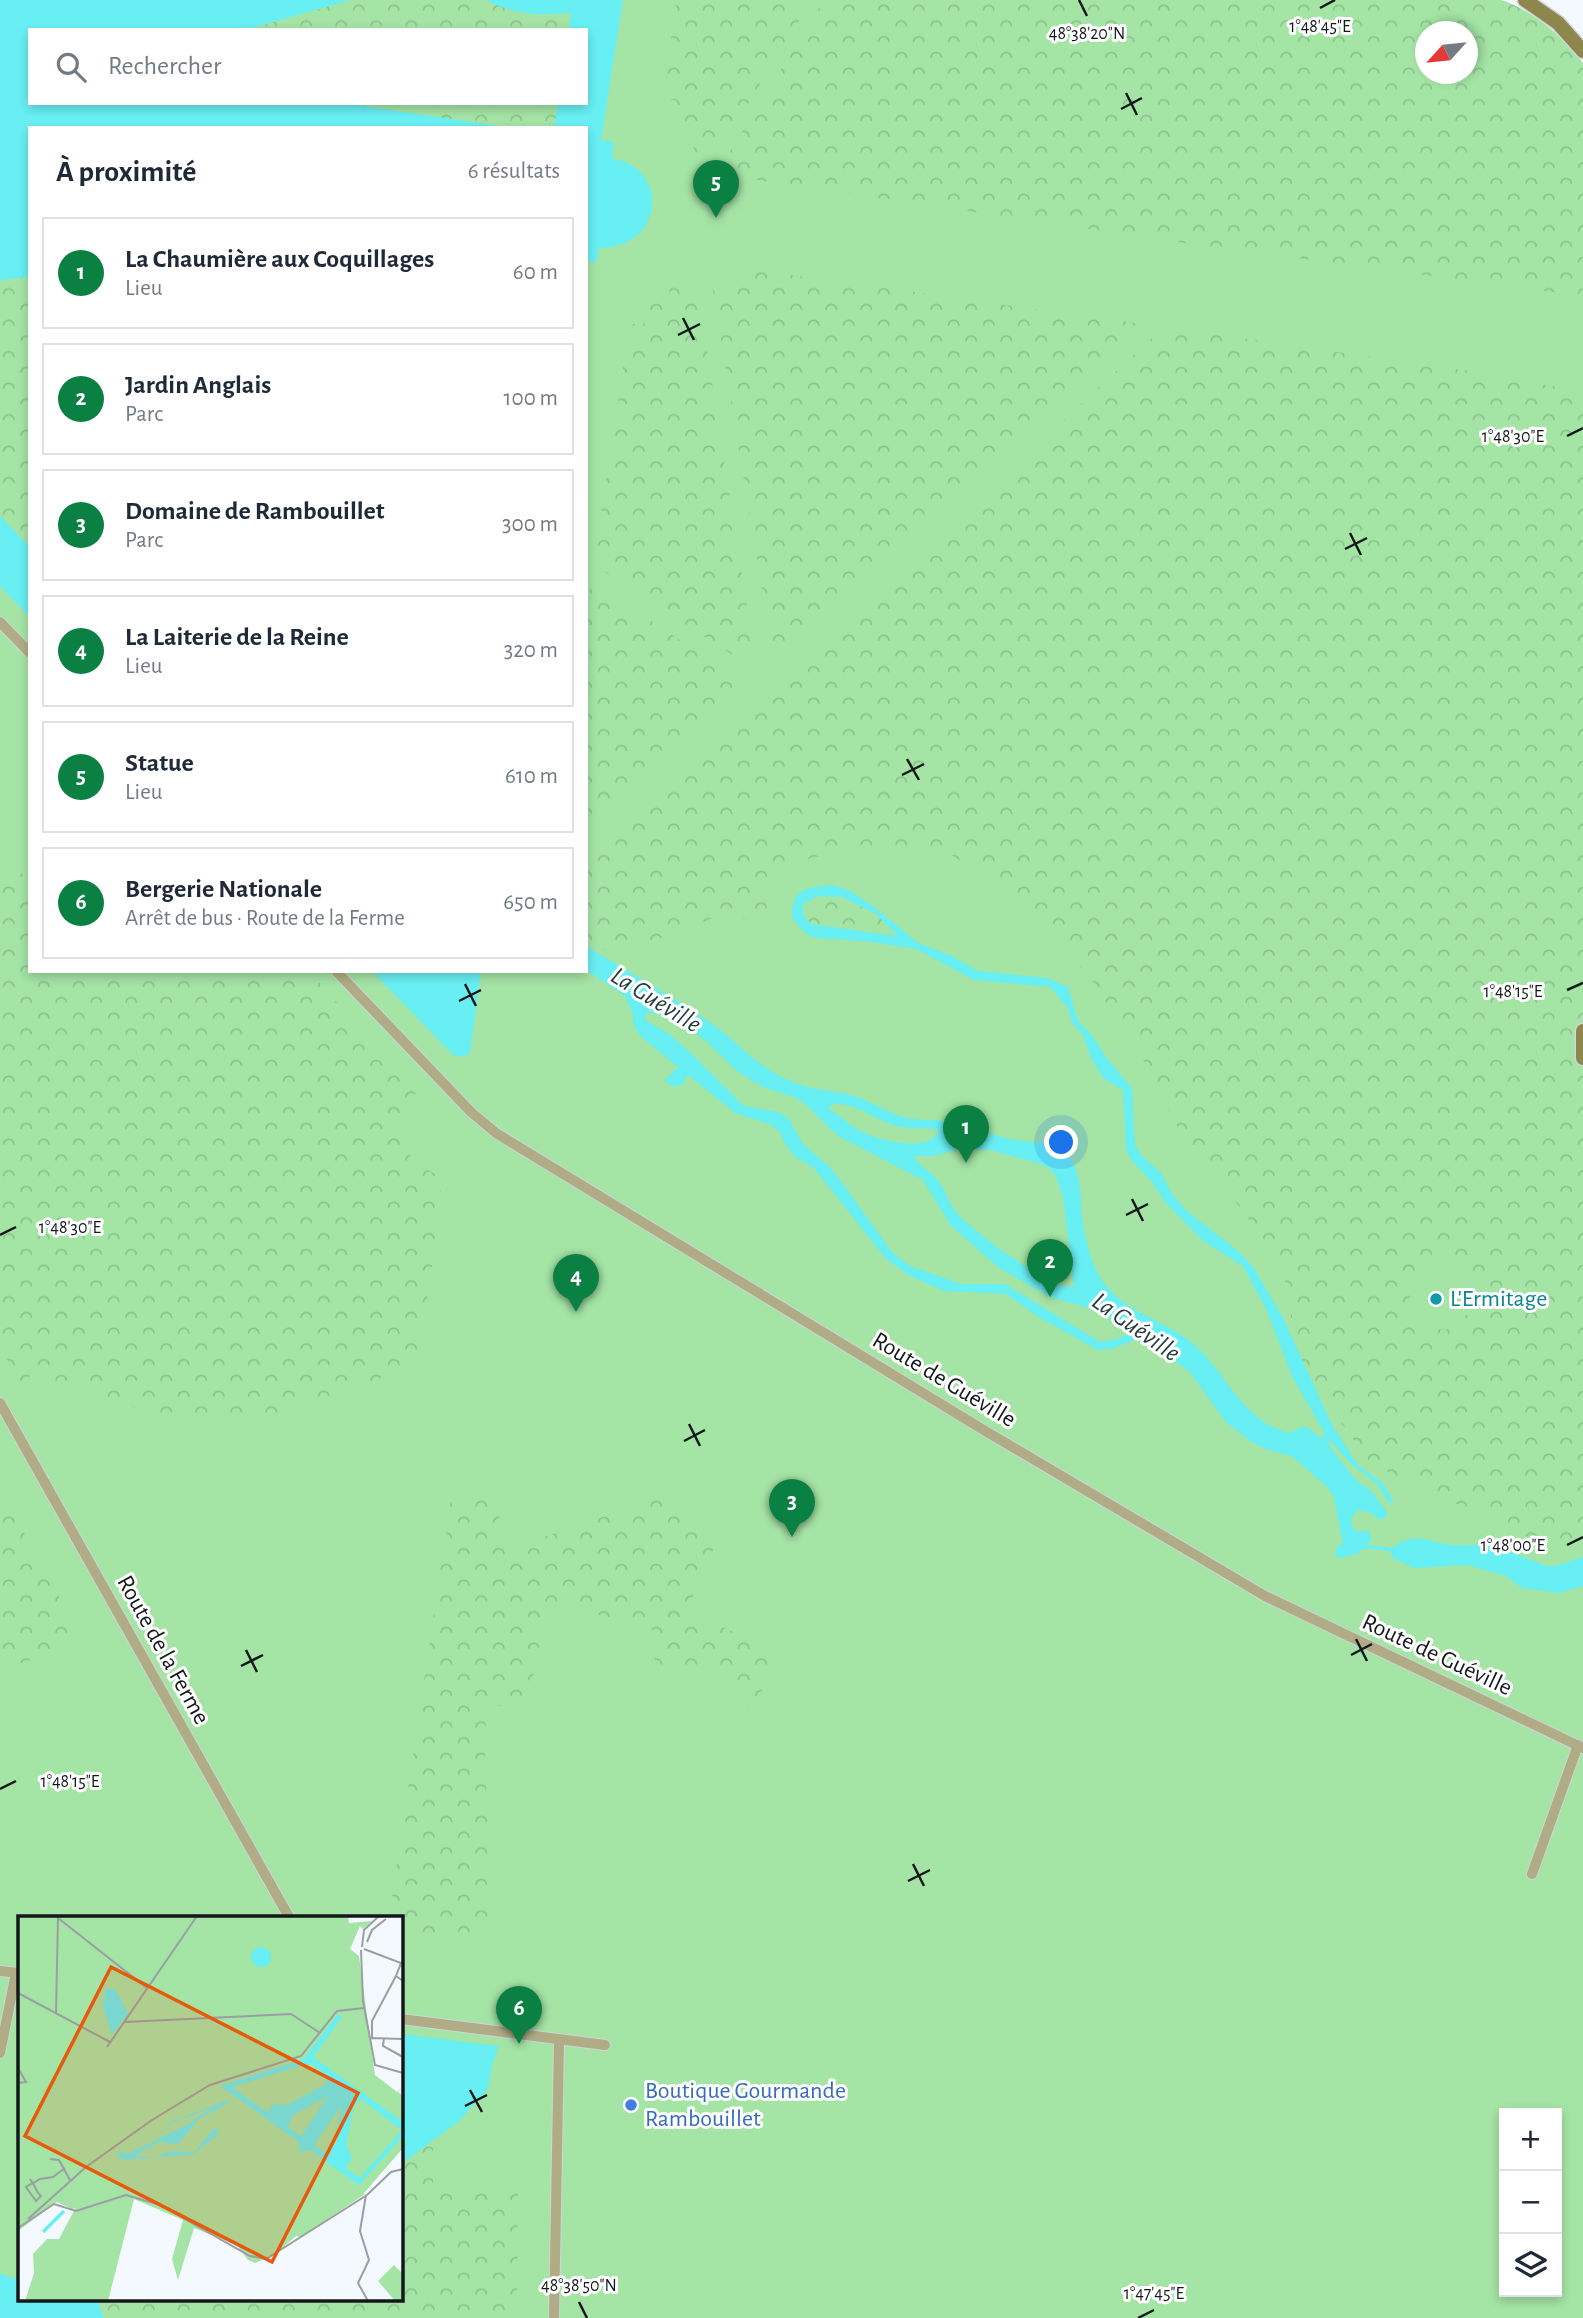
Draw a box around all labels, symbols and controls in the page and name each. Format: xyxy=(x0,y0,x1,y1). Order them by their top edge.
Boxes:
text: 1°48'45"E xyxy=(1289,18,1351,36)
north arrow xyxy=(1415,21,1478,84)
text: 48°38'20"N xyxy=(1049,25,1125,43)
search box xyxy=(28,28,588,105)
icon: search xyxy=(52,48,90,86)
text: Rechercher xyxy=(108,53,221,79)
text: À proximité xyxy=(56,157,196,187)
text: 6 résultats xyxy=(468,160,560,183)
pin: 5 xyxy=(693,160,739,218)
text: La Chaumière aux Coquillages xyxy=(125,246,434,272)
text: 1 xyxy=(77,261,85,284)
text: 60 m xyxy=(513,261,558,284)
text: Lieu xyxy=(125,277,162,300)
text: Jardin Anglais xyxy=(125,372,271,398)
text: 2 xyxy=(76,387,86,410)
text: 100 m xyxy=(504,387,558,410)
text: Parc xyxy=(125,403,163,426)
text: 1°48'30"E xyxy=(1482,428,1544,446)
text: Domaine de Rambouillet xyxy=(125,498,385,524)
text: 3 xyxy=(76,513,86,536)
text: 300 m xyxy=(502,513,558,536)
text: Parc xyxy=(125,529,163,552)
text: La Laiterie de la Reine xyxy=(125,624,349,650)
text: 4 xyxy=(75,639,87,662)
text: 320 m xyxy=(504,639,558,662)
text: Lieu xyxy=(125,655,162,678)
text: Statue xyxy=(125,750,194,776)
text: 5 xyxy=(76,765,86,788)
text: 610 m xyxy=(505,765,558,788)
text: Lieu xyxy=(125,781,162,804)
text: Bergerie Nationale xyxy=(125,876,322,902)
text: 6 xyxy=(75,891,87,914)
text: 650 m xyxy=(503,891,558,914)
text: Arrêt de bus · Route de la Ferme xyxy=(125,907,405,930)
water label: La Guéville xyxy=(606,962,706,1038)
text: 1°48'15"E xyxy=(1483,983,1543,1001)
pin: 1 xyxy=(943,1105,989,1163)
your location xyxy=(1044,1125,1078,1159)
text: 1°48'30"E xyxy=(39,1219,101,1237)
pin: 2 xyxy=(1027,1239,1073,1297)
pin: 4 xyxy=(553,1254,599,1312)
water label: La Guéville xyxy=(1087,1287,1185,1367)
place label: L'Ermitage xyxy=(1450,1287,1547,1311)
marker: L'Ermitage xyxy=(1428,1291,1444,1307)
street label: Route de Guéville xyxy=(868,1328,1020,1432)
pin: 3 xyxy=(769,1479,815,1537)
text: 1°48'00"E xyxy=(1481,1537,1546,1555)
street label: Route de la Ferme xyxy=(112,1572,214,1728)
street label: Route de Guéville xyxy=(1358,1610,1516,1700)
text: 1°48'15"E xyxy=(40,1773,100,1791)
inset map xyxy=(18,1916,402,2300)
pin: 6 xyxy=(496,1986,542,2044)
place label: Boutique Gourmande Rambouillet xyxy=(645,2079,846,2131)
marker: Boutique Gourmande Rambouillet xyxy=(623,2097,639,2113)
map controls xyxy=(1499,2108,1562,2297)
button: + xyxy=(1499,2108,1562,2171)
button: − xyxy=(1499,2171,1562,2234)
button: layers xyxy=(1499,2234,1562,2297)
text: 48°38'50"N xyxy=(541,2277,617,2295)
text: 1°47'45"E xyxy=(1124,2285,1185,2303)

